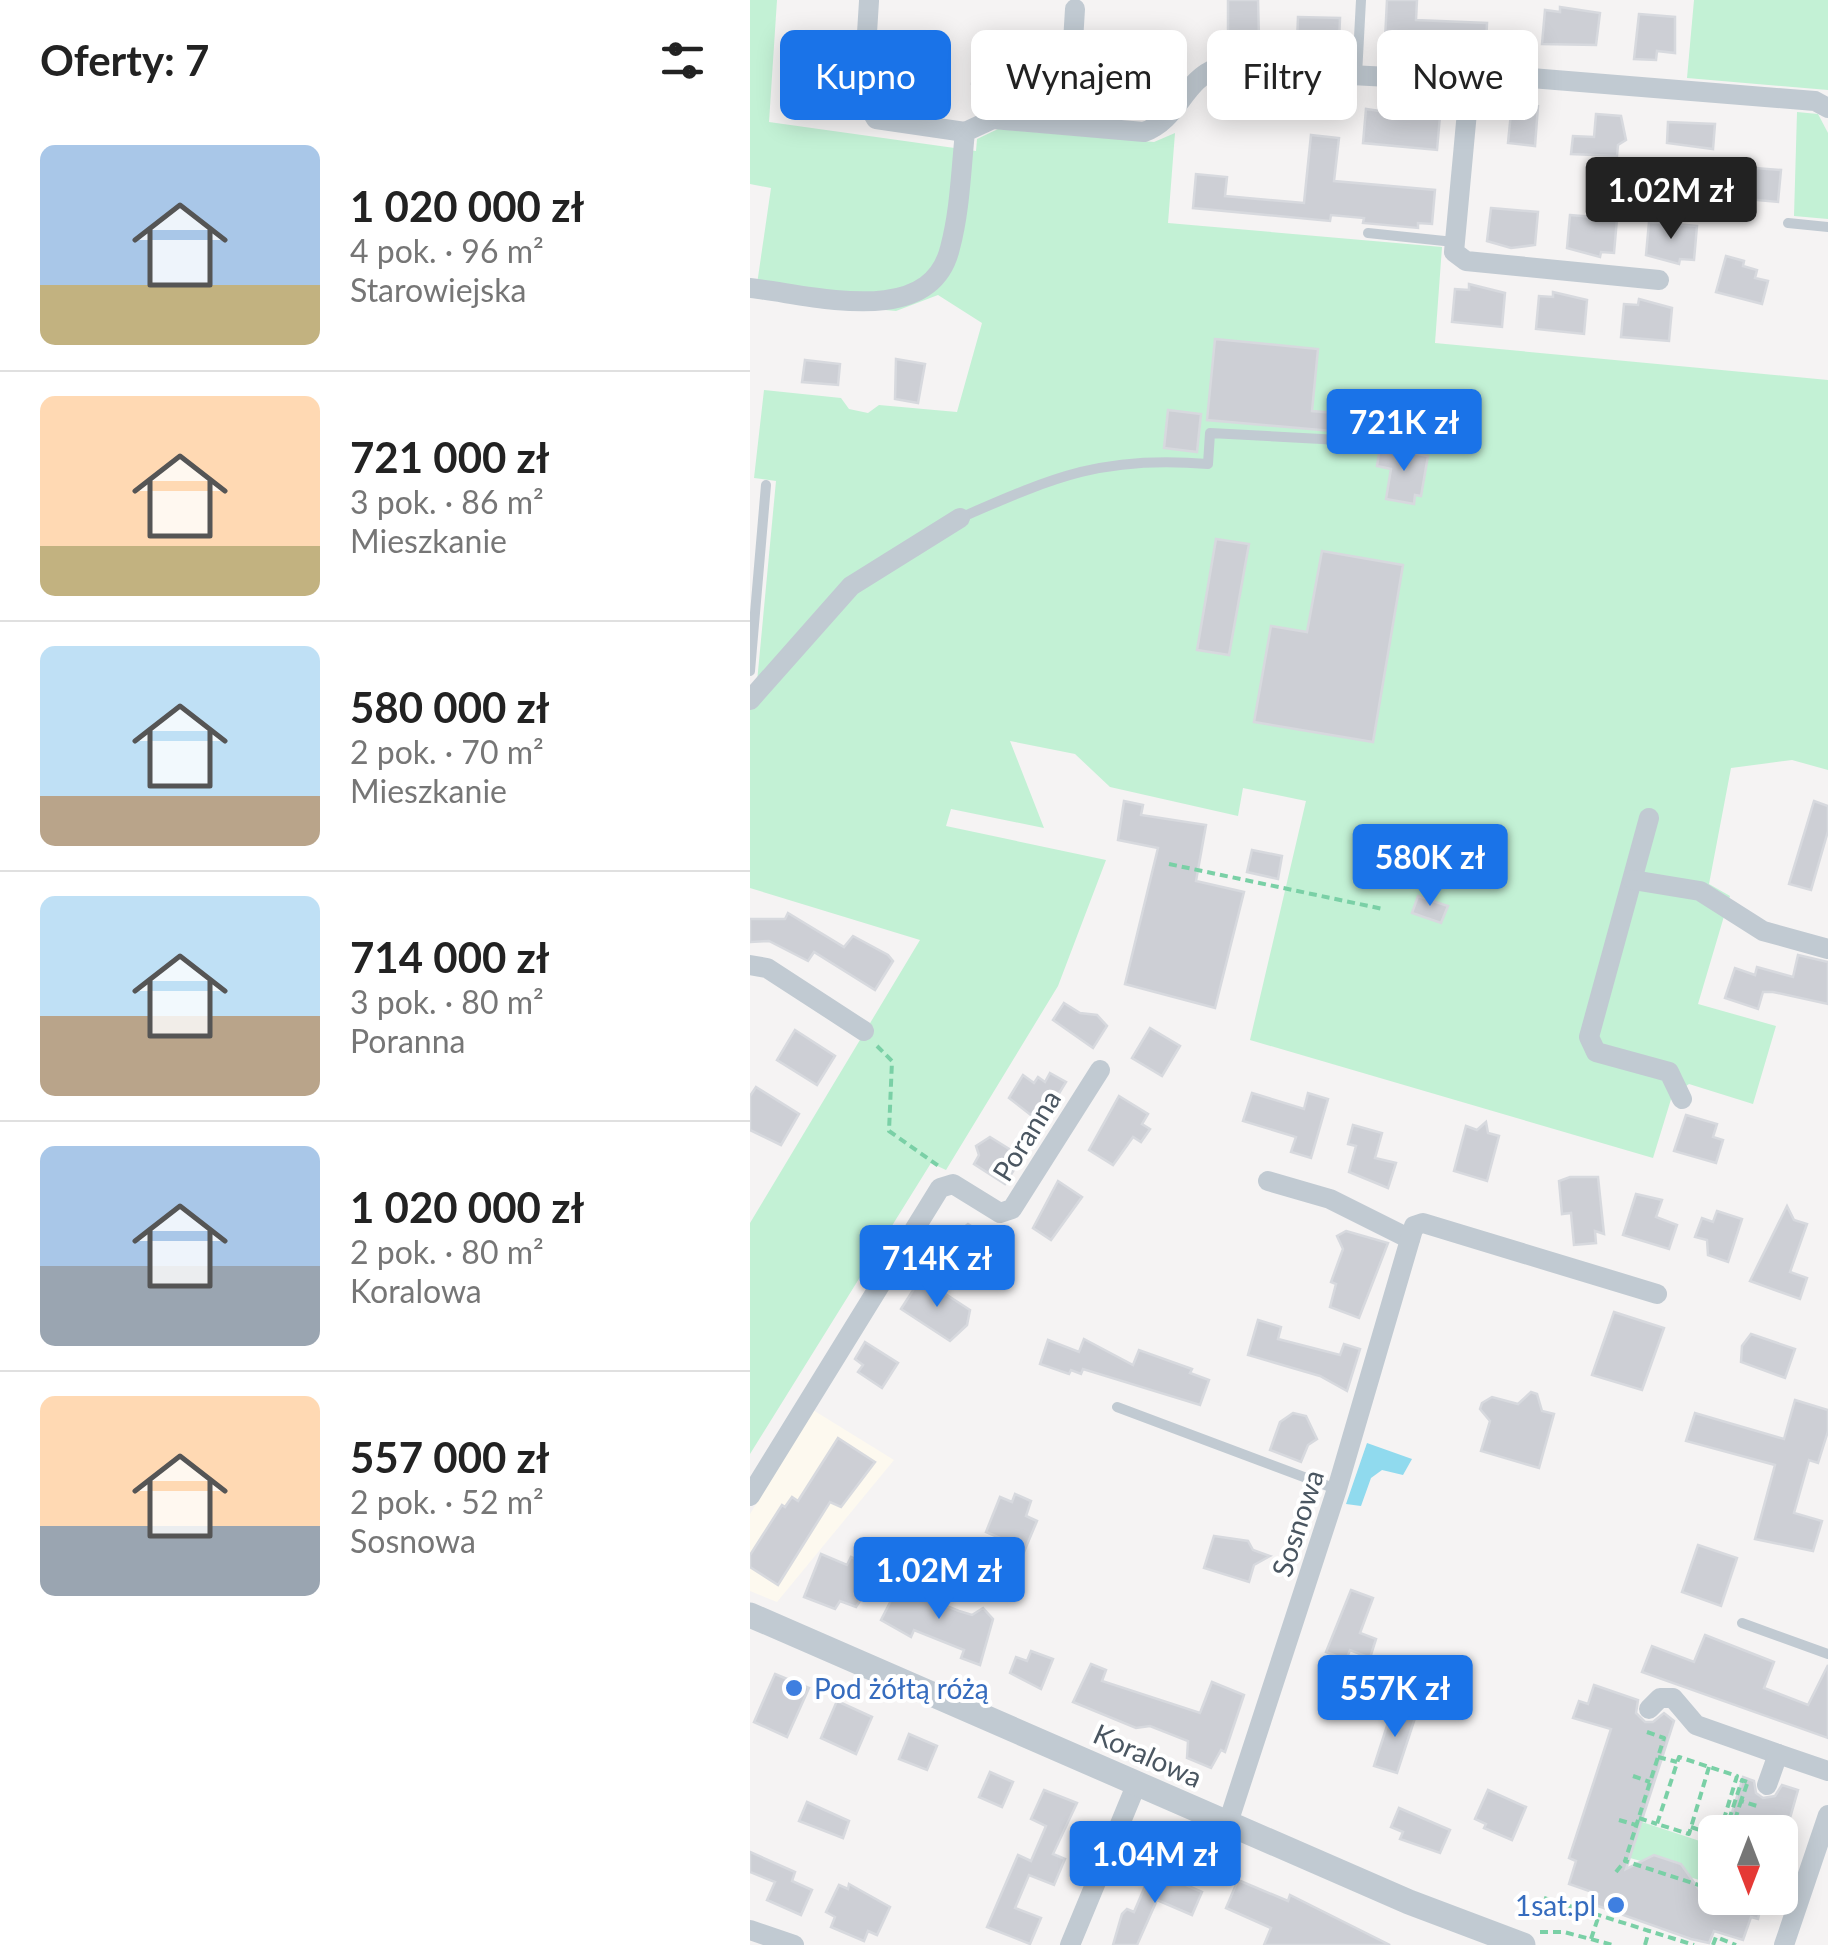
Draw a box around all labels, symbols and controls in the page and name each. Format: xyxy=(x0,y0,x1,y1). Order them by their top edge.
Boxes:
chip: Kupno xyxy=(780,30,951,120)
chip: Wynajem xyxy=(971,30,1187,120)
chip: Filtry xyxy=(1207,30,1357,120)
chip: Nowe xyxy=(1377,30,1538,120)
icon: filters xyxy=(655,33,710,88)
text: Oferty: 7 xyxy=(40,35,209,85)
pin: 1.02M zł xyxy=(1568,157,1774,242)
text: 1.02M zł xyxy=(1608,170,1734,209)
text: 1 020 000 zł xyxy=(350,181,584,231)
icon: home xyxy=(120,185,240,305)
text: 4 pok. · 96 m² xyxy=(350,231,544,270)
text: Starowiejska xyxy=(350,270,526,309)
pin: 721K zł xyxy=(1312,389,1496,474)
text: 721K zł xyxy=(1349,402,1459,441)
text: 721 000 zł xyxy=(350,432,550,482)
icon: home xyxy=(120,436,240,556)
text: 3 pok. · 86 m² xyxy=(350,482,544,521)
text: Mieszkanie xyxy=(350,521,507,560)
text: 580 000 zł xyxy=(350,682,550,732)
icon: home xyxy=(120,686,240,806)
text: 2 pok. · 70 m² xyxy=(350,732,544,771)
text: Mieszkanie xyxy=(350,771,507,810)
pin: 580K zł xyxy=(1338,824,1522,909)
text: 580K zł xyxy=(1375,837,1485,876)
text: 714 000 zł xyxy=(350,932,550,982)
icon: home xyxy=(120,936,240,1056)
text: 3 pok. · 80 m² xyxy=(350,982,544,1021)
text: Poranna xyxy=(350,1021,465,1060)
street label: Poranna xyxy=(985,1083,1067,1187)
text: 1 020 000 zł xyxy=(350,1182,584,1232)
icon: home xyxy=(120,1186,240,1306)
pin: 714K zł xyxy=(845,1225,1029,1310)
text: 2 pok. · 80 m² xyxy=(350,1232,544,1271)
text: 714K zł xyxy=(882,1238,992,1277)
text: Koralowa xyxy=(350,1271,482,1310)
text: 557 000 zł xyxy=(350,1432,550,1482)
icon: home xyxy=(120,1436,240,1556)
street label: Sosnowa xyxy=(1264,1465,1330,1581)
text: 2 pok. · 52 m² xyxy=(350,1482,544,1521)
text: Sosnowa xyxy=(350,1521,476,1560)
pin: 1.02M zł xyxy=(836,1537,1042,1622)
text: 1.02M zł xyxy=(876,1550,1002,1589)
pin: 557K zł xyxy=(1303,1655,1487,1740)
text: 557K zł xyxy=(1340,1668,1450,1707)
place label: Pod żółtą różą xyxy=(814,1671,989,1705)
marker: Pod żółtą różą xyxy=(783,1677,805,1699)
street label: Koralowa xyxy=(1088,1716,1208,1794)
north arrow xyxy=(1698,1815,1798,1915)
map controls xyxy=(1698,1815,1798,1915)
pin: 1.04M zł xyxy=(1052,1821,1258,1906)
text: 1.04M zł xyxy=(1092,1834,1218,1873)
place label: 1sat.pl xyxy=(1515,1888,1596,1922)
marker: 1sat.pl xyxy=(1605,1894,1627,1916)

